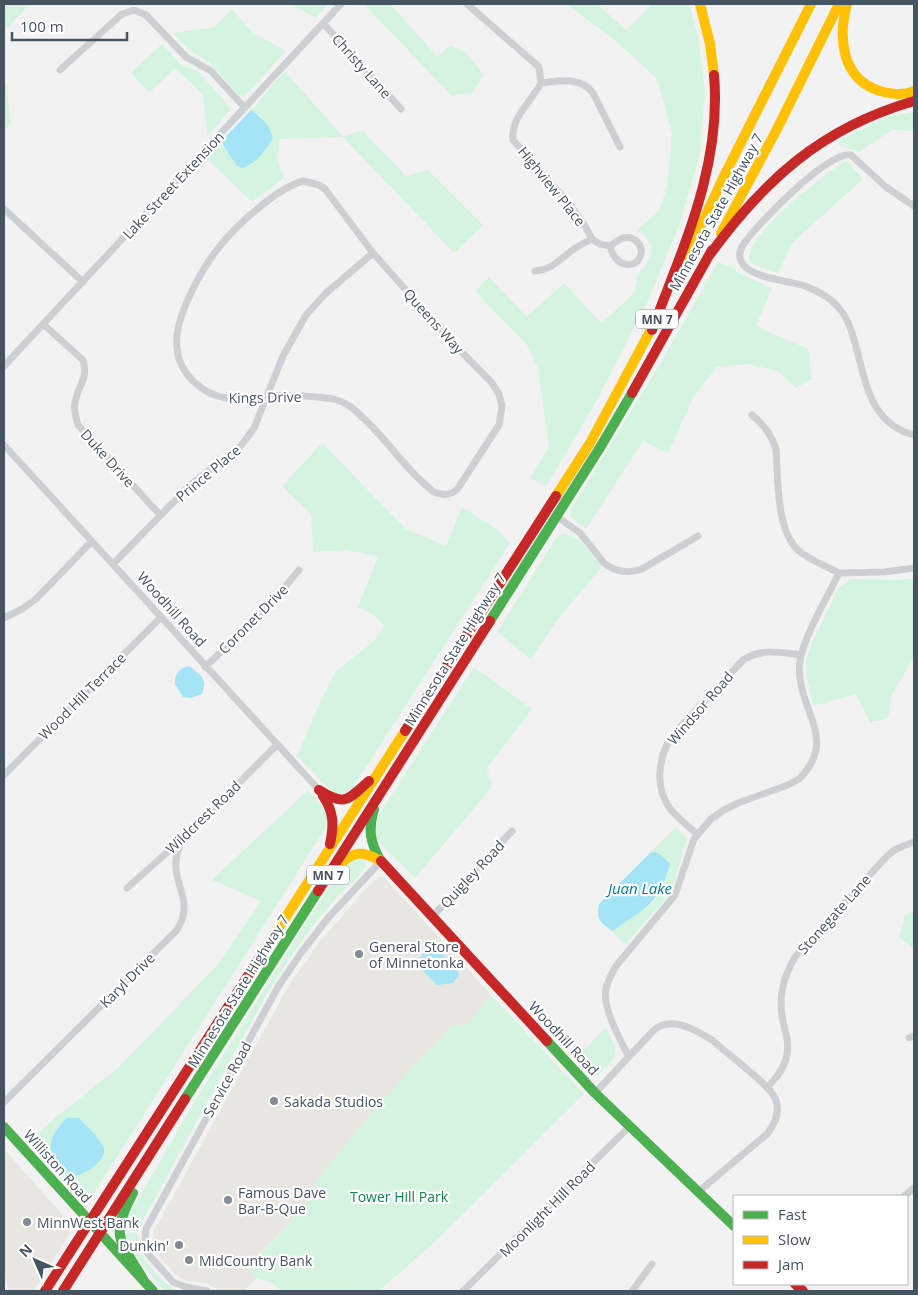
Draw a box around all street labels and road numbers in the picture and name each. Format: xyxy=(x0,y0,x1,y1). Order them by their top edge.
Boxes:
street label: Christy Lane xyxy=(328,30,396,102)
street label: Lake Street Extension xyxy=(118,127,228,243)
street label: Minnesota State Highway 7 xyxy=(665,130,767,294)
street label: Highview Place xyxy=(514,142,590,230)
street label: Queens Way xyxy=(400,284,469,358)
road number: MN 7 xyxy=(636,310,678,328)
street label: Kings Drive xyxy=(228,387,302,407)
street label: Duke Drive xyxy=(77,425,139,491)
street label: Prince Place xyxy=(172,440,244,506)
street label: Woodhill Road xyxy=(133,568,211,650)
street label: Minnesota State Highway 7 xyxy=(400,569,510,729)
street label: Coronet Drive xyxy=(214,580,292,658)
street label: Wood Hill Terrace xyxy=(34,648,130,744)
street label: Windsor Road xyxy=(663,667,737,749)
street label: Wildcrest Road xyxy=(161,776,245,858)
street label: Quigley Road xyxy=(436,836,508,912)
road number: MN 7 xyxy=(307,866,349,884)
street label: Stonegate Lane xyxy=(793,870,875,958)
street label: Minnesota State Highway 7 xyxy=(183,911,293,1071)
street label: Karyl Drive xyxy=(95,948,159,1012)
street label: Woodhill Road xyxy=(525,997,603,1079)
street label: Service Road xyxy=(198,1038,256,1120)
street label: Williston Road xyxy=(20,1125,96,1207)
street label: Moonlight Hill Road xyxy=(495,1157,599,1261)

